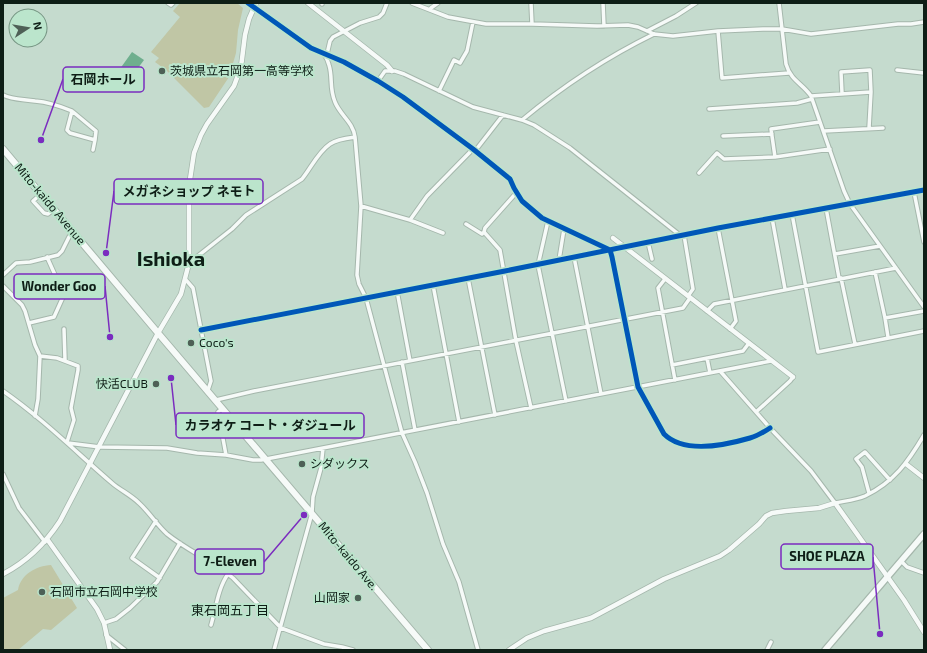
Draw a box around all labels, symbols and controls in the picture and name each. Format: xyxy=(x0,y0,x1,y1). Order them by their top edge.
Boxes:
north arrow xyxy=(8,8,48,48)
text: N xyxy=(31,21,45,31)
place label: 茨城県立石岡第一高等学校 xyxy=(170,63,314,77)
marker: 茨城県立石岡第一高等学校 xyxy=(157,66,167,76)
callout: 石岡ホール xyxy=(63,67,144,92)
text: 石岡ホール xyxy=(70,71,136,87)
street label: Mito-kaido Avenue xyxy=(13,160,89,247)
callout: メガネショップ ネモト xyxy=(114,179,263,204)
text: メガネショップ ネモト xyxy=(123,183,255,199)
district label: Ishioka xyxy=(137,246,205,270)
callout: Wonder Goo xyxy=(14,274,105,299)
text: Wonder Goo xyxy=(22,278,97,294)
place label: Coco's xyxy=(199,335,234,349)
marker: Coco's xyxy=(186,338,196,348)
place label: 快活CLUB xyxy=(96,376,148,390)
marker: 快活CLUB xyxy=(151,379,161,389)
callout: カラオケ コート・ダジュール xyxy=(176,413,364,438)
text: カラオケ コート・ダジュール xyxy=(184,417,356,433)
place label: シダックス xyxy=(310,456,370,470)
marker: シダックス xyxy=(297,459,307,469)
street label: Mito-kaido Ave. xyxy=(316,518,381,592)
callout: SHOE PLAZA xyxy=(781,544,873,569)
text: SHOE PLAZA xyxy=(789,548,865,564)
callout: 7-Eleven xyxy=(195,549,264,574)
text: 7-Eleven xyxy=(203,553,257,569)
place label: 石岡市立石岡中学校 xyxy=(50,584,158,598)
marker: 石岡市立石岡中学校 xyxy=(37,587,47,597)
place label: 山岡家 xyxy=(314,590,350,604)
marker: 山岡家 xyxy=(353,593,363,603)
district label: 東石岡五丁目 xyxy=(191,602,269,618)

